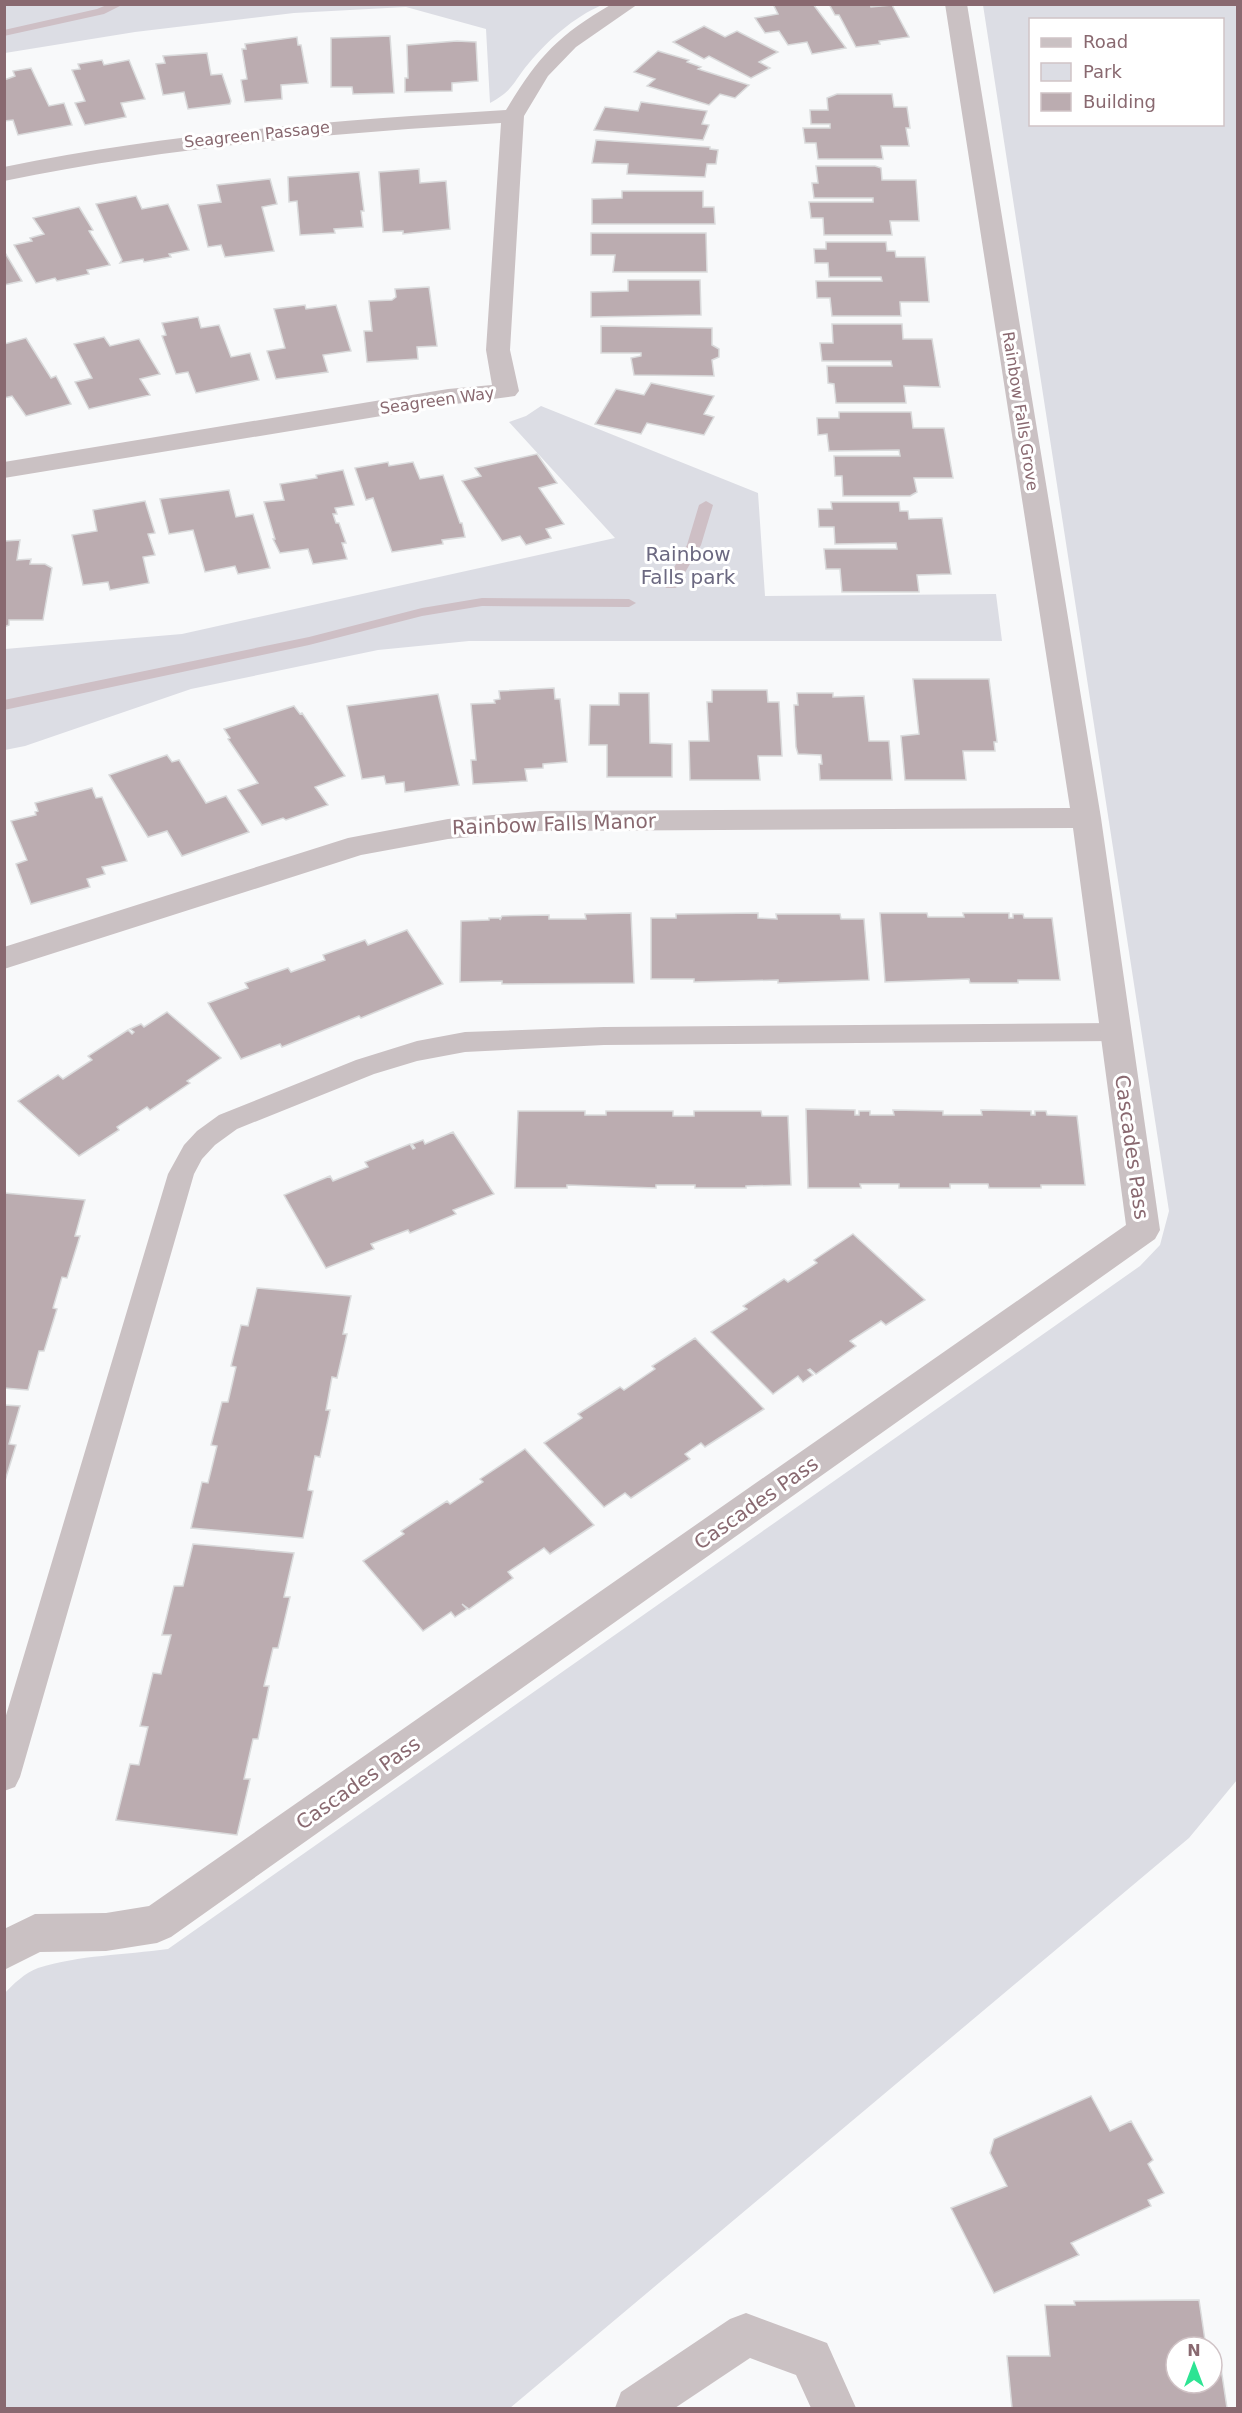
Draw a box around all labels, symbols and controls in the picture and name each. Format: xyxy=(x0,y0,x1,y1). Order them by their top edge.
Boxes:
legend xyxy=(1029,18,1224,126)
text: Road xyxy=(1083,31,1128,52)
text: Park xyxy=(1083,61,1122,82)
text: Building xyxy=(1083,91,1156,112)
street label: Seagreen Passage xyxy=(183,117,331,152)
street label: Rainbow Falls Grove xyxy=(999,330,1042,492)
street label: Seagreen Way xyxy=(379,383,495,418)
park label: Rainbow Falls park xyxy=(641,542,736,589)
street label: Rainbow Falls Manor xyxy=(452,808,657,840)
street label: Cascades Pass xyxy=(1110,1073,1154,1221)
street label: Cascades Pass xyxy=(689,1451,823,1555)
street label: Cascades Pass xyxy=(291,1731,425,1835)
north arrow xyxy=(1164,2335,1224,2395)
text: N xyxy=(1187,2341,1201,2360)

